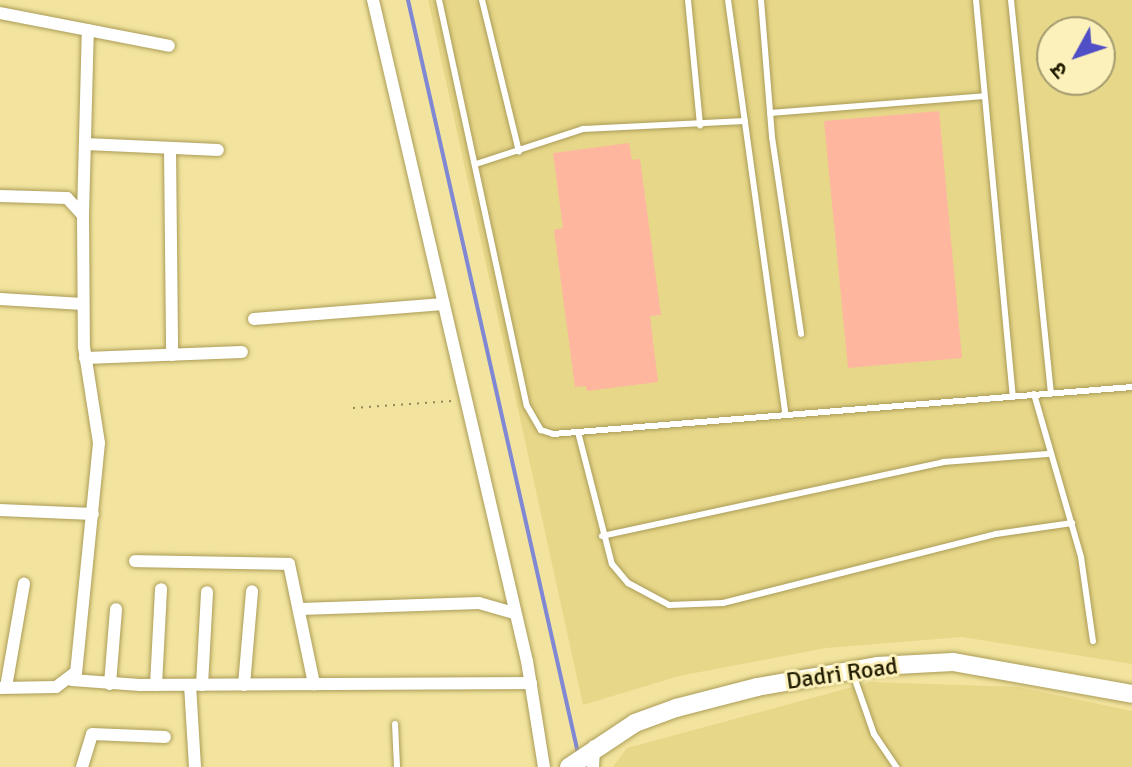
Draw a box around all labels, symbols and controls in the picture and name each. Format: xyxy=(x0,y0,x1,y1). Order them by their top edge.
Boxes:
north arrow xyxy=(1036,16,1116,96)
text: उ xyxy=(1044,57,1073,84)
street label: Dadri Road xyxy=(784,652,900,696)

